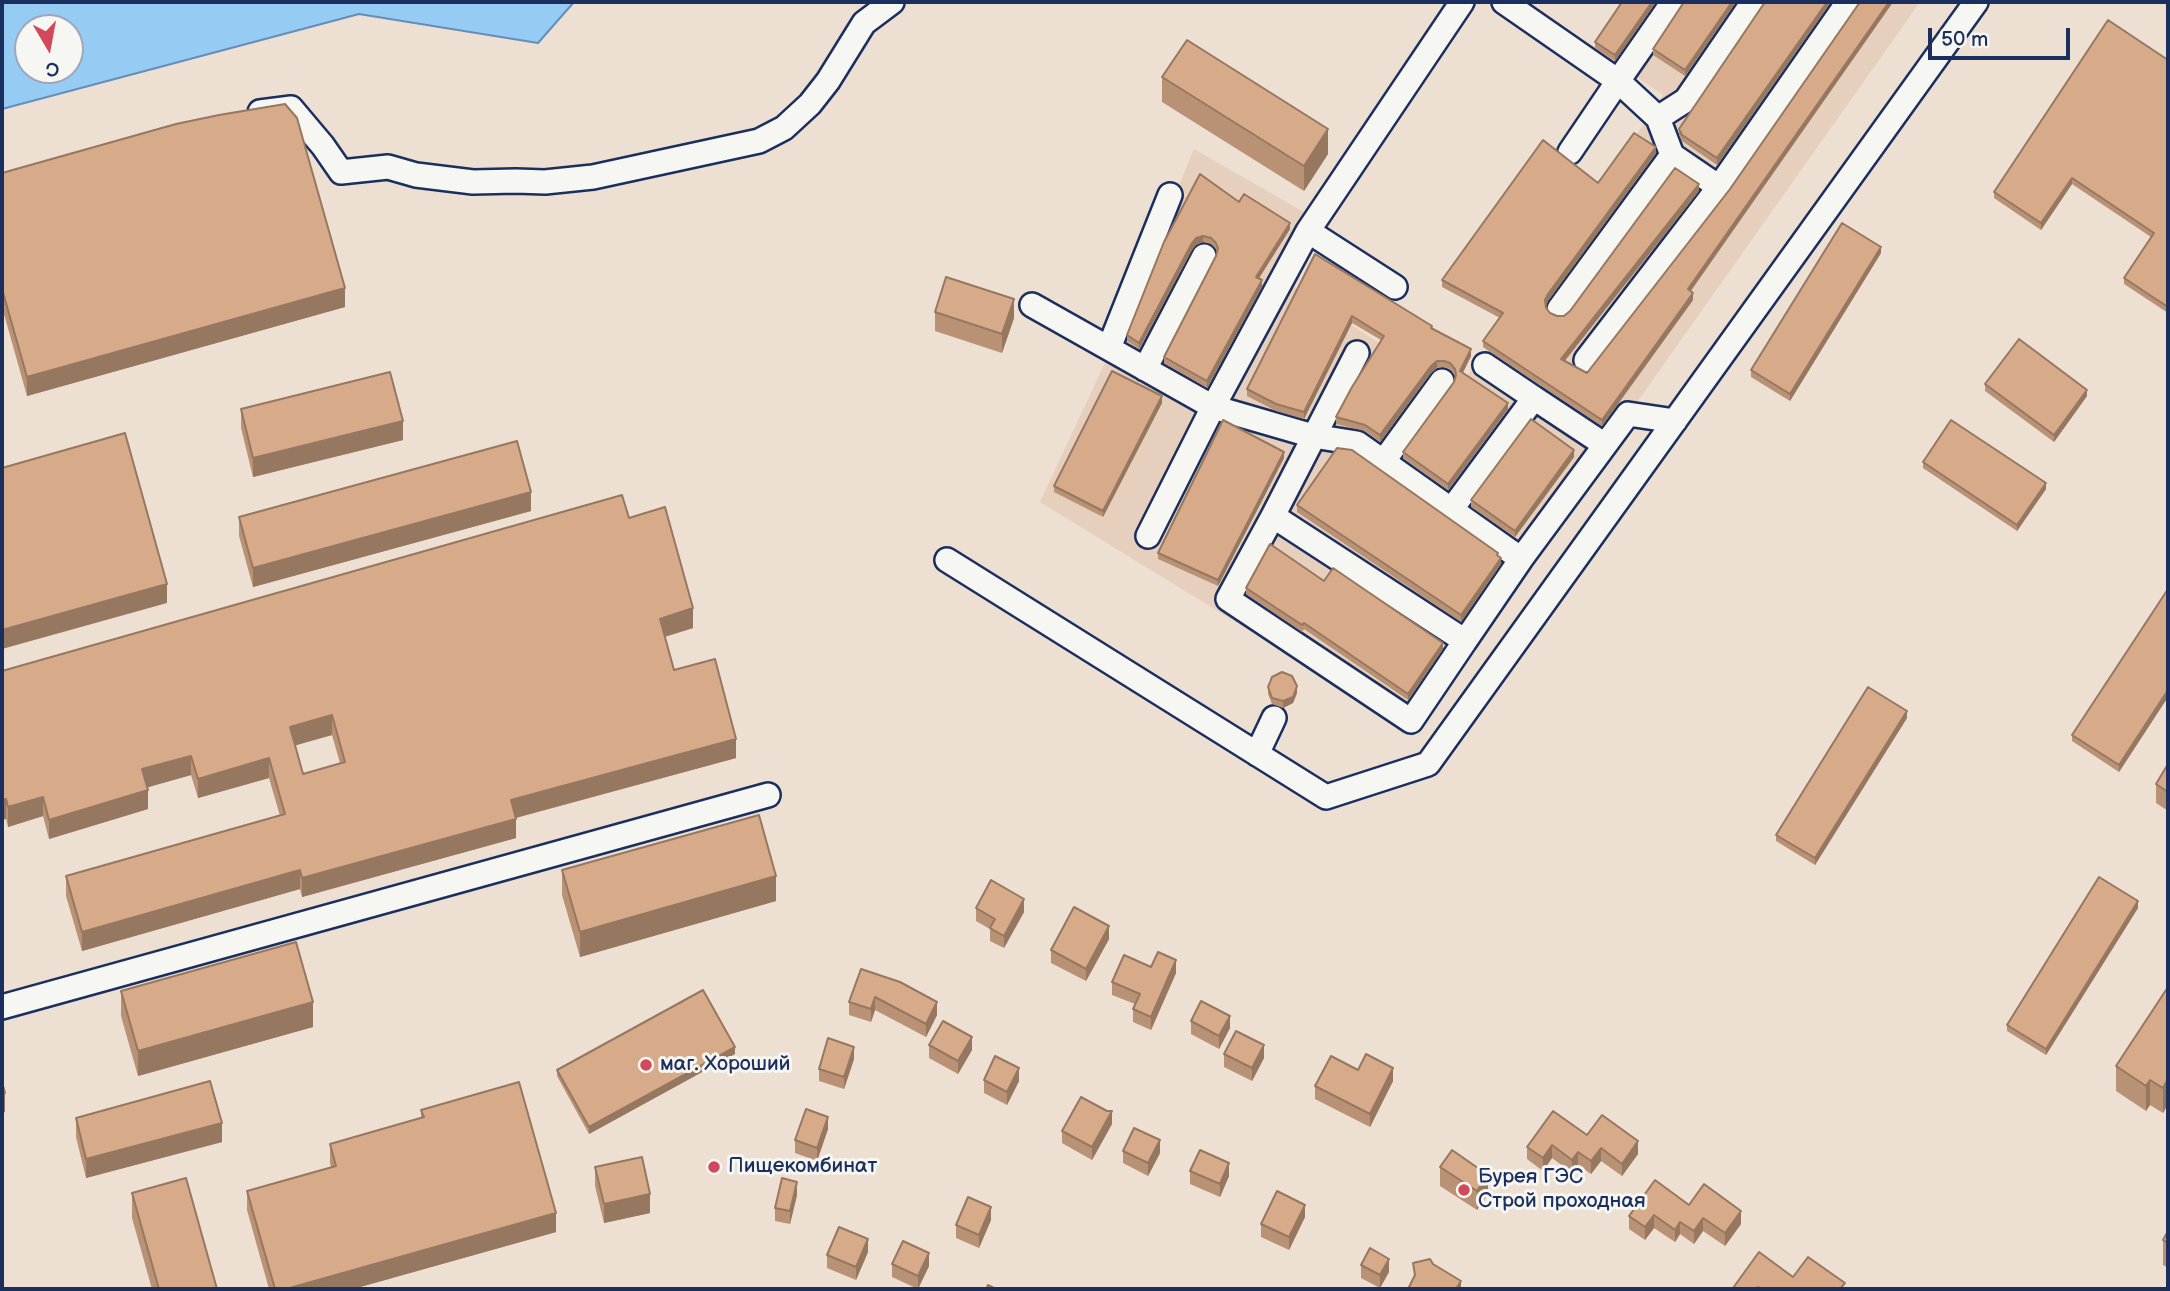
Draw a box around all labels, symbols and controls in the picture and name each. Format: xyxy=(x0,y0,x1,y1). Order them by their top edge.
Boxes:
north arrow xyxy=(14,14,84,84)
scale bar xyxy=(1932,14,2074,58)
text: 50 m xyxy=(1941,27,1988,52)
text: С xyxy=(44,56,61,81)
place label: маг. Хороший xyxy=(660,1052,791,1078)
marker: маг. Хороший xyxy=(638,1057,654,1073)
place label: Пищекомбинат xyxy=(728,1154,877,1180)
marker: Пищекомбинат xyxy=(706,1159,722,1175)
place label: Бурея ГЭС Строй проходная xyxy=(1478,1165,1646,1215)
marker: Бурея ГЭС Строй проходная xyxy=(1456,1182,1472,1198)

